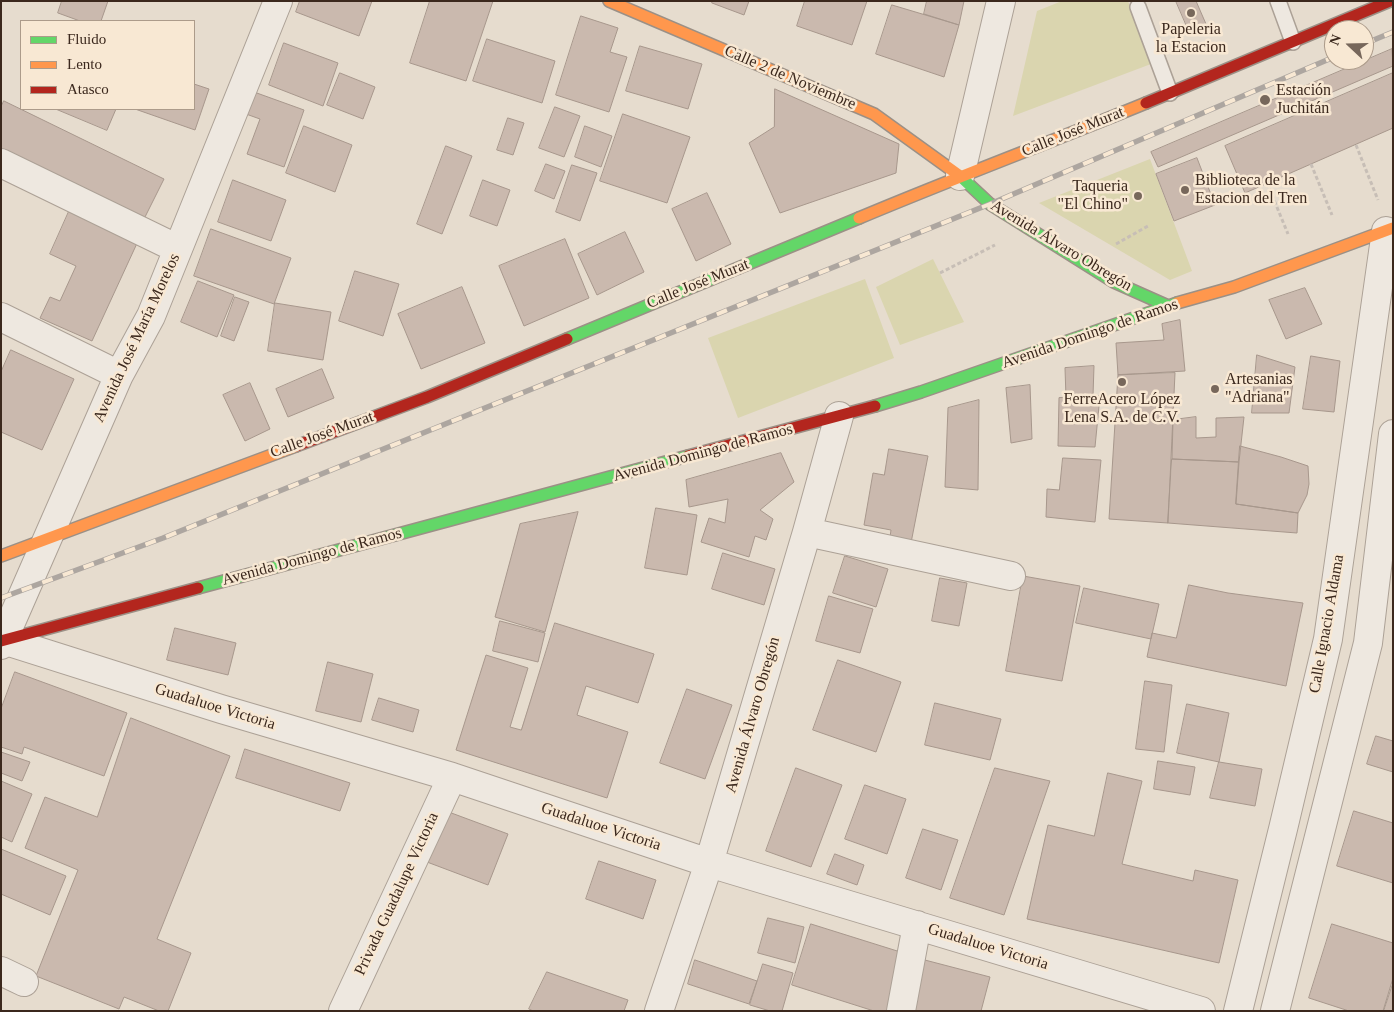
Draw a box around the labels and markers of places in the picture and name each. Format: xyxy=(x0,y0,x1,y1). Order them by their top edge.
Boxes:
marker: Papeleria la Estacion xyxy=(1185,7,1197,19)
place label: Papeleria la Estacion xyxy=(1156,20,1226,58)
place label: Estación Juchitán xyxy=(1276,81,1331,119)
marker: Estación Juchitán xyxy=(1258,93,1272,107)
place label: Biblioteca de la Estacion del Tren xyxy=(1195,171,1307,209)
place label: Taqueria "El Chino" xyxy=(1058,177,1128,215)
marker: Biblioteca de la Estacion del Tren xyxy=(1179,184,1191,196)
marker: Taqueria "El Chino" xyxy=(1132,190,1144,202)
place label: Artesanias "Adriana" xyxy=(1225,370,1293,408)
marker: FerreAcero López Lena S.A. de C.V. xyxy=(1116,376,1128,388)
marker: Artesanias "Adriana" xyxy=(1209,383,1221,395)
place label: FerreAcero López Lena S.A. de C.V. xyxy=(1064,390,1180,428)

